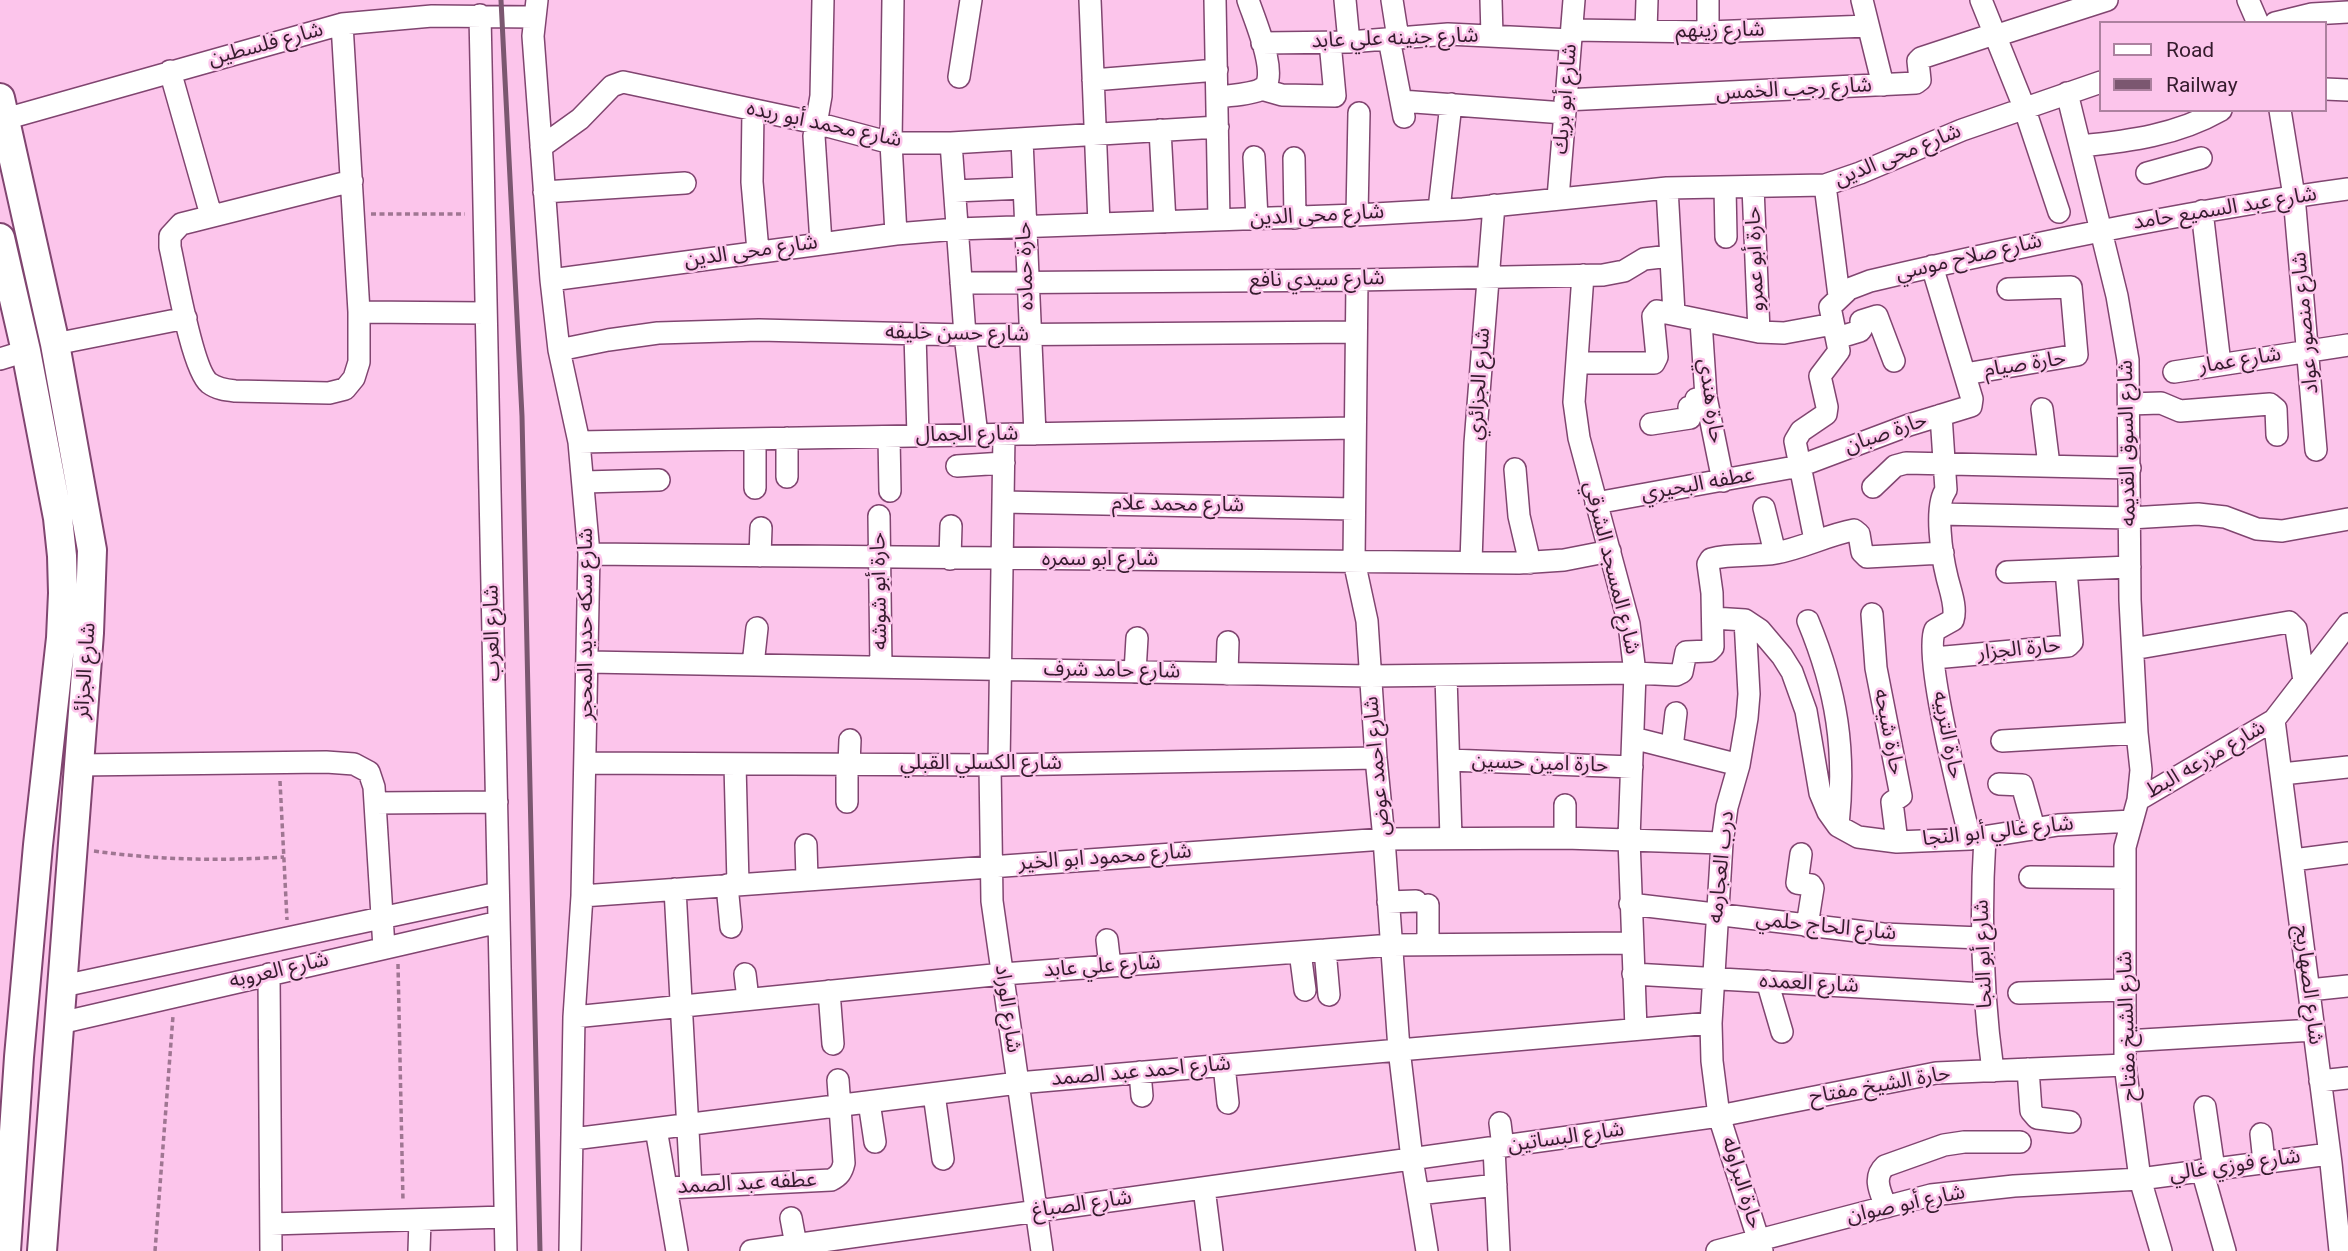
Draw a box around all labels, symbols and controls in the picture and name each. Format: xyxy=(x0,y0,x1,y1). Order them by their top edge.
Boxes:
street label: شارع فلسطين xyxy=(206,18,326,72)
street label: شارع زينهم xyxy=(1675,18,1765,44)
legend xyxy=(2100,21,2327,112)
street label: شارع جنينه علي عابد xyxy=(1311,23,1479,55)
text: Road xyxy=(2166,38,2214,62)
street label: شارع أبو بريك xyxy=(1549,43,1583,155)
street label: شارع رجب الخمس xyxy=(1715,73,1873,107)
text: Railway xyxy=(2166,73,2238,97)
street label: شارع محمد أبو ريده xyxy=(744,96,904,154)
street label: شارع محى الدين xyxy=(1831,119,1965,193)
street label: شارع عبد السميع حامد xyxy=(2131,182,2319,236)
street label: شارع محى الدين xyxy=(1249,200,1385,232)
street label: حارة أبو عمرو xyxy=(1742,206,1770,312)
street label: حارة حماده xyxy=(1012,221,1040,311)
street label: شارع صلاح موسي xyxy=(1893,229,2045,287)
street label: شارع محى الدين xyxy=(683,230,819,274)
street label: شارع منصور عواد xyxy=(2287,251,2325,395)
street label: شارع سيدي نافع xyxy=(1249,266,1385,294)
street label: شارع حسن خليفه xyxy=(885,320,1029,348)
street label: شارع الجزائري xyxy=(1464,327,1496,441)
street label: شارع عمار xyxy=(2197,342,2283,380)
street label: حارة صيام xyxy=(1982,346,2068,384)
street label: حارة هندي xyxy=(1692,357,1728,445)
street label: شارع السوق القديمه xyxy=(2114,360,2142,526)
street label: حارة صبان xyxy=(1841,408,1931,460)
street label: شارع الجمال xyxy=(915,422,1019,448)
street label: عطفه البحيري xyxy=(1639,463,1757,507)
street label: شارع المسجد الشرقي xyxy=(1577,479,1645,657)
street label: شارع محمد علام xyxy=(1112,491,1244,519)
street label: شارع سكه حديد المحجر xyxy=(574,528,600,720)
street label: حارة أبو شوشه xyxy=(866,532,894,650)
street label: شارع ابو سمره xyxy=(1042,547,1158,573)
street label: شارع العرب xyxy=(480,584,506,682)
street label: شارع الجزائر xyxy=(70,622,102,720)
street label: حارة الجزار xyxy=(1976,633,2062,667)
street label: شارع حامد شرف xyxy=(1043,657,1181,685)
street label: حارة شيحه xyxy=(1867,687,1909,777)
street label: حارة التربيه xyxy=(1926,689,1968,781)
street label: شارع احمد عوض xyxy=(1359,695,1397,837)
street label: شارع مزرعه البط xyxy=(2142,716,2270,804)
street label: حارة امين حسين xyxy=(1471,749,1609,779)
street label: شارع الكسلي القبلي xyxy=(900,751,1062,777)
street label: درب العجارمه xyxy=(1704,810,1740,924)
street label: شارع غالي أبو النجا xyxy=(1921,812,2075,852)
street label: شارع محمود ابو الخير xyxy=(1018,839,1192,877)
street label: شارع أبو النجا xyxy=(1970,899,1998,1009)
street label: شارع الحاج حلمي xyxy=(1755,907,1897,947)
street label: شارع الصهاريج xyxy=(2288,924,2328,1046)
street label: شارع العروبه xyxy=(227,947,331,995)
street label: شارع علي عابد xyxy=(1043,950,1161,984)
street label: شارع الشيخ مفتاح xyxy=(2113,951,2143,1101)
street label: شارع الوراد xyxy=(988,963,1026,1055)
street label: شارع العمده xyxy=(1759,969,1859,999)
street label: شارع احمد عبد الصمد xyxy=(1050,1052,1232,1092)
street label: حارة الشيخ مفتاح xyxy=(1807,1061,1953,1111)
street label: شارع البساتين xyxy=(1506,1117,1626,1159)
street label: حارة البراوله xyxy=(1715,1134,1767,1232)
street label: شارع فوزي غالي xyxy=(2168,1144,2302,1188)
street label: عطفه عبد الصمد xyxy=(677,1168,817,1200)
street label: شارع أبو صوان xyxy=(1845,1180,1967,1230)
street label: شارع الصباغ xyxy=(1030,1186,1134,1224)

